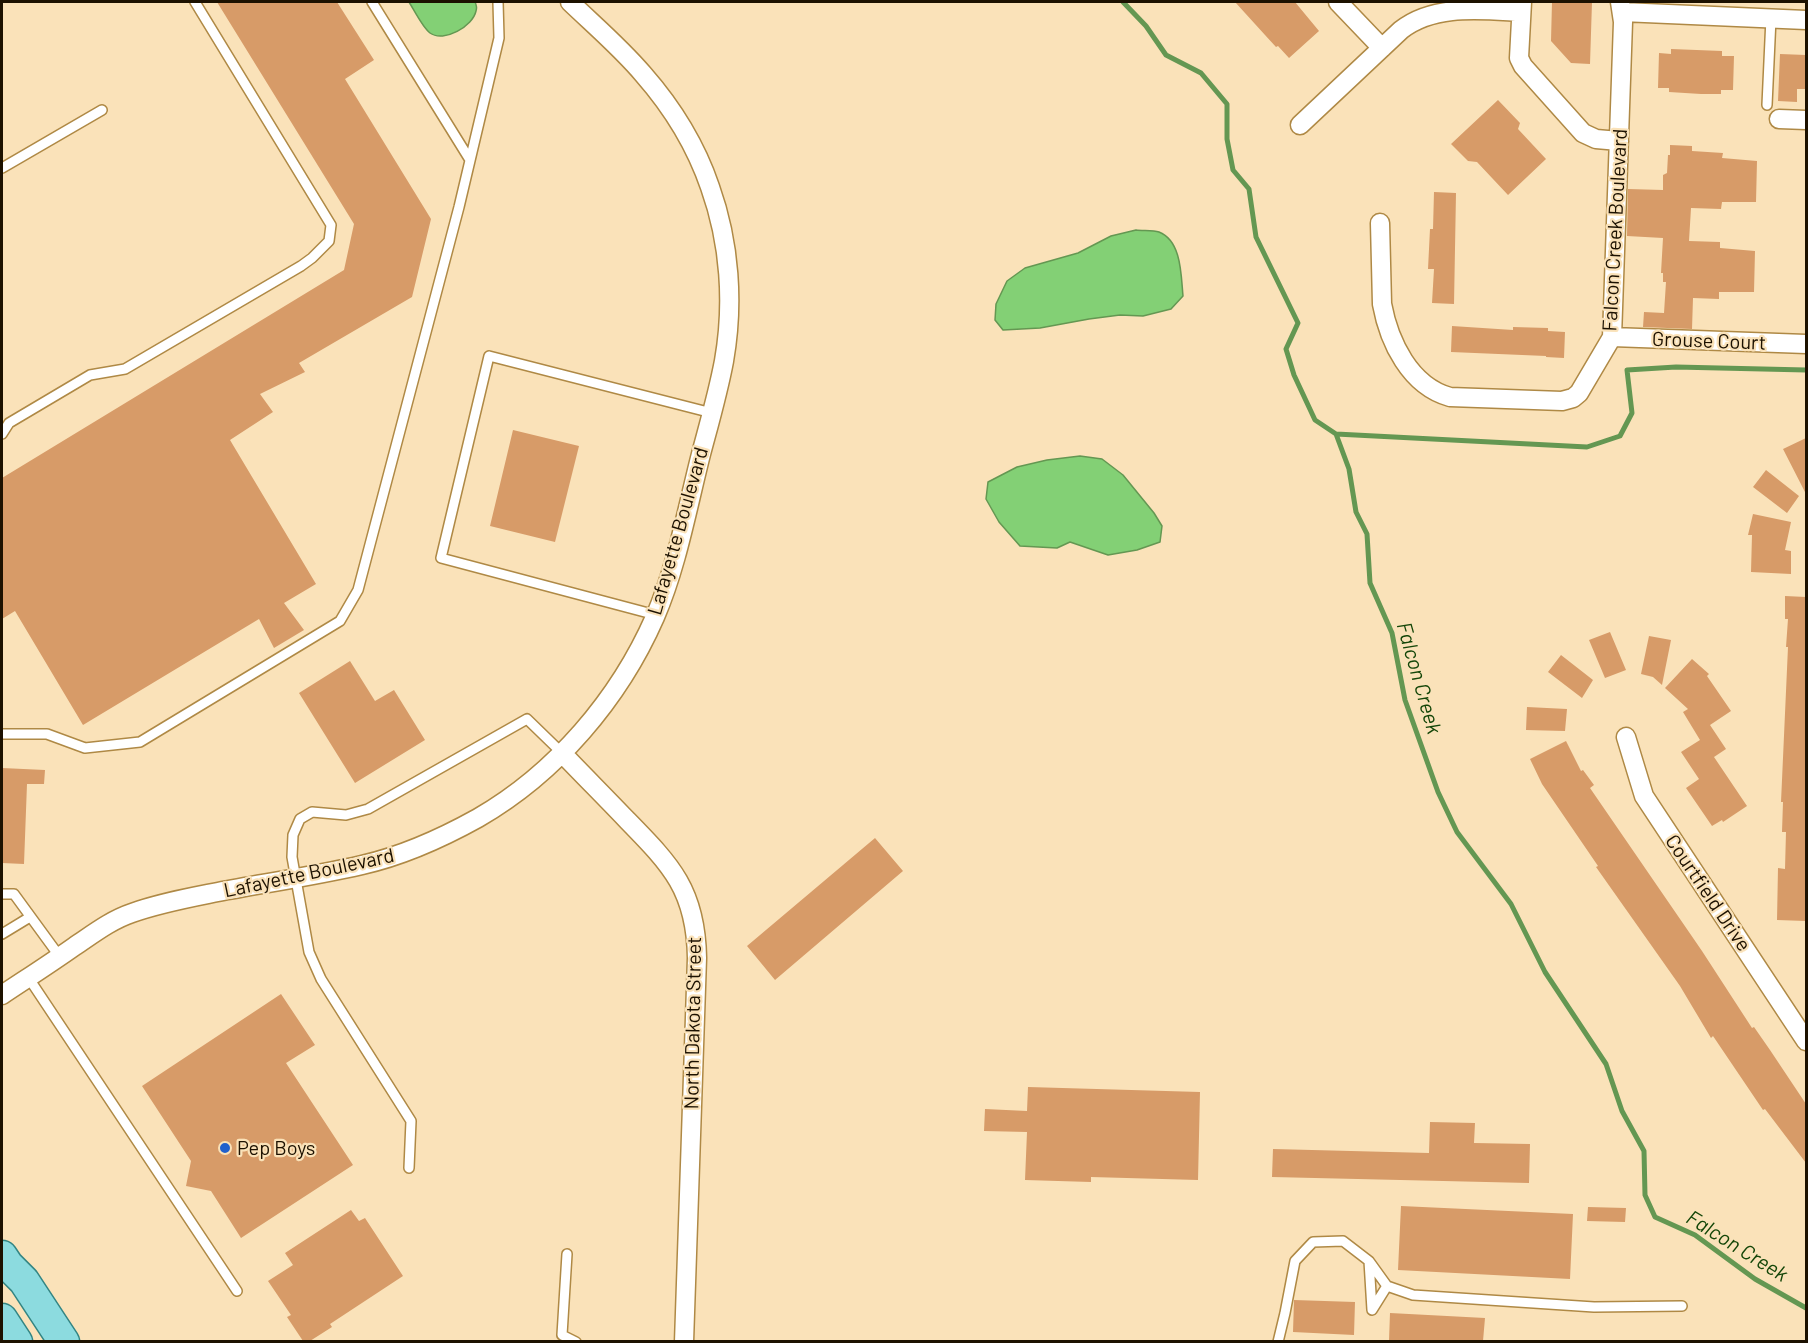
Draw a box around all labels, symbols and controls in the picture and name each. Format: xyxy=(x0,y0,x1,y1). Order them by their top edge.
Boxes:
street label: Falcon Creek Boulevard xyxy=(1598,128,1632,332)
street label: Grouse Court xyxy=(1652,327,1766,355)
street label: Lafayette Boulevard xyxy=(643,444,713,618)
water label: Falcon Creek xyxy=(1391,619,1447,737)
street label: Courtfield Drive xyxy=(1660,830,1756,956)
street label: Lafayette Boulevard xyxy=(222,843,396,903)
street label: North Dakota Street xyxy=(679,936,707,1110)
place label: Pep Boys xyxy=(237,1136,315,1160)
marker: Pep Boys xyxy=(218,1141,232,1155)
water label: Falcon Creek xyxy=(1681,1205,1793,1287)

